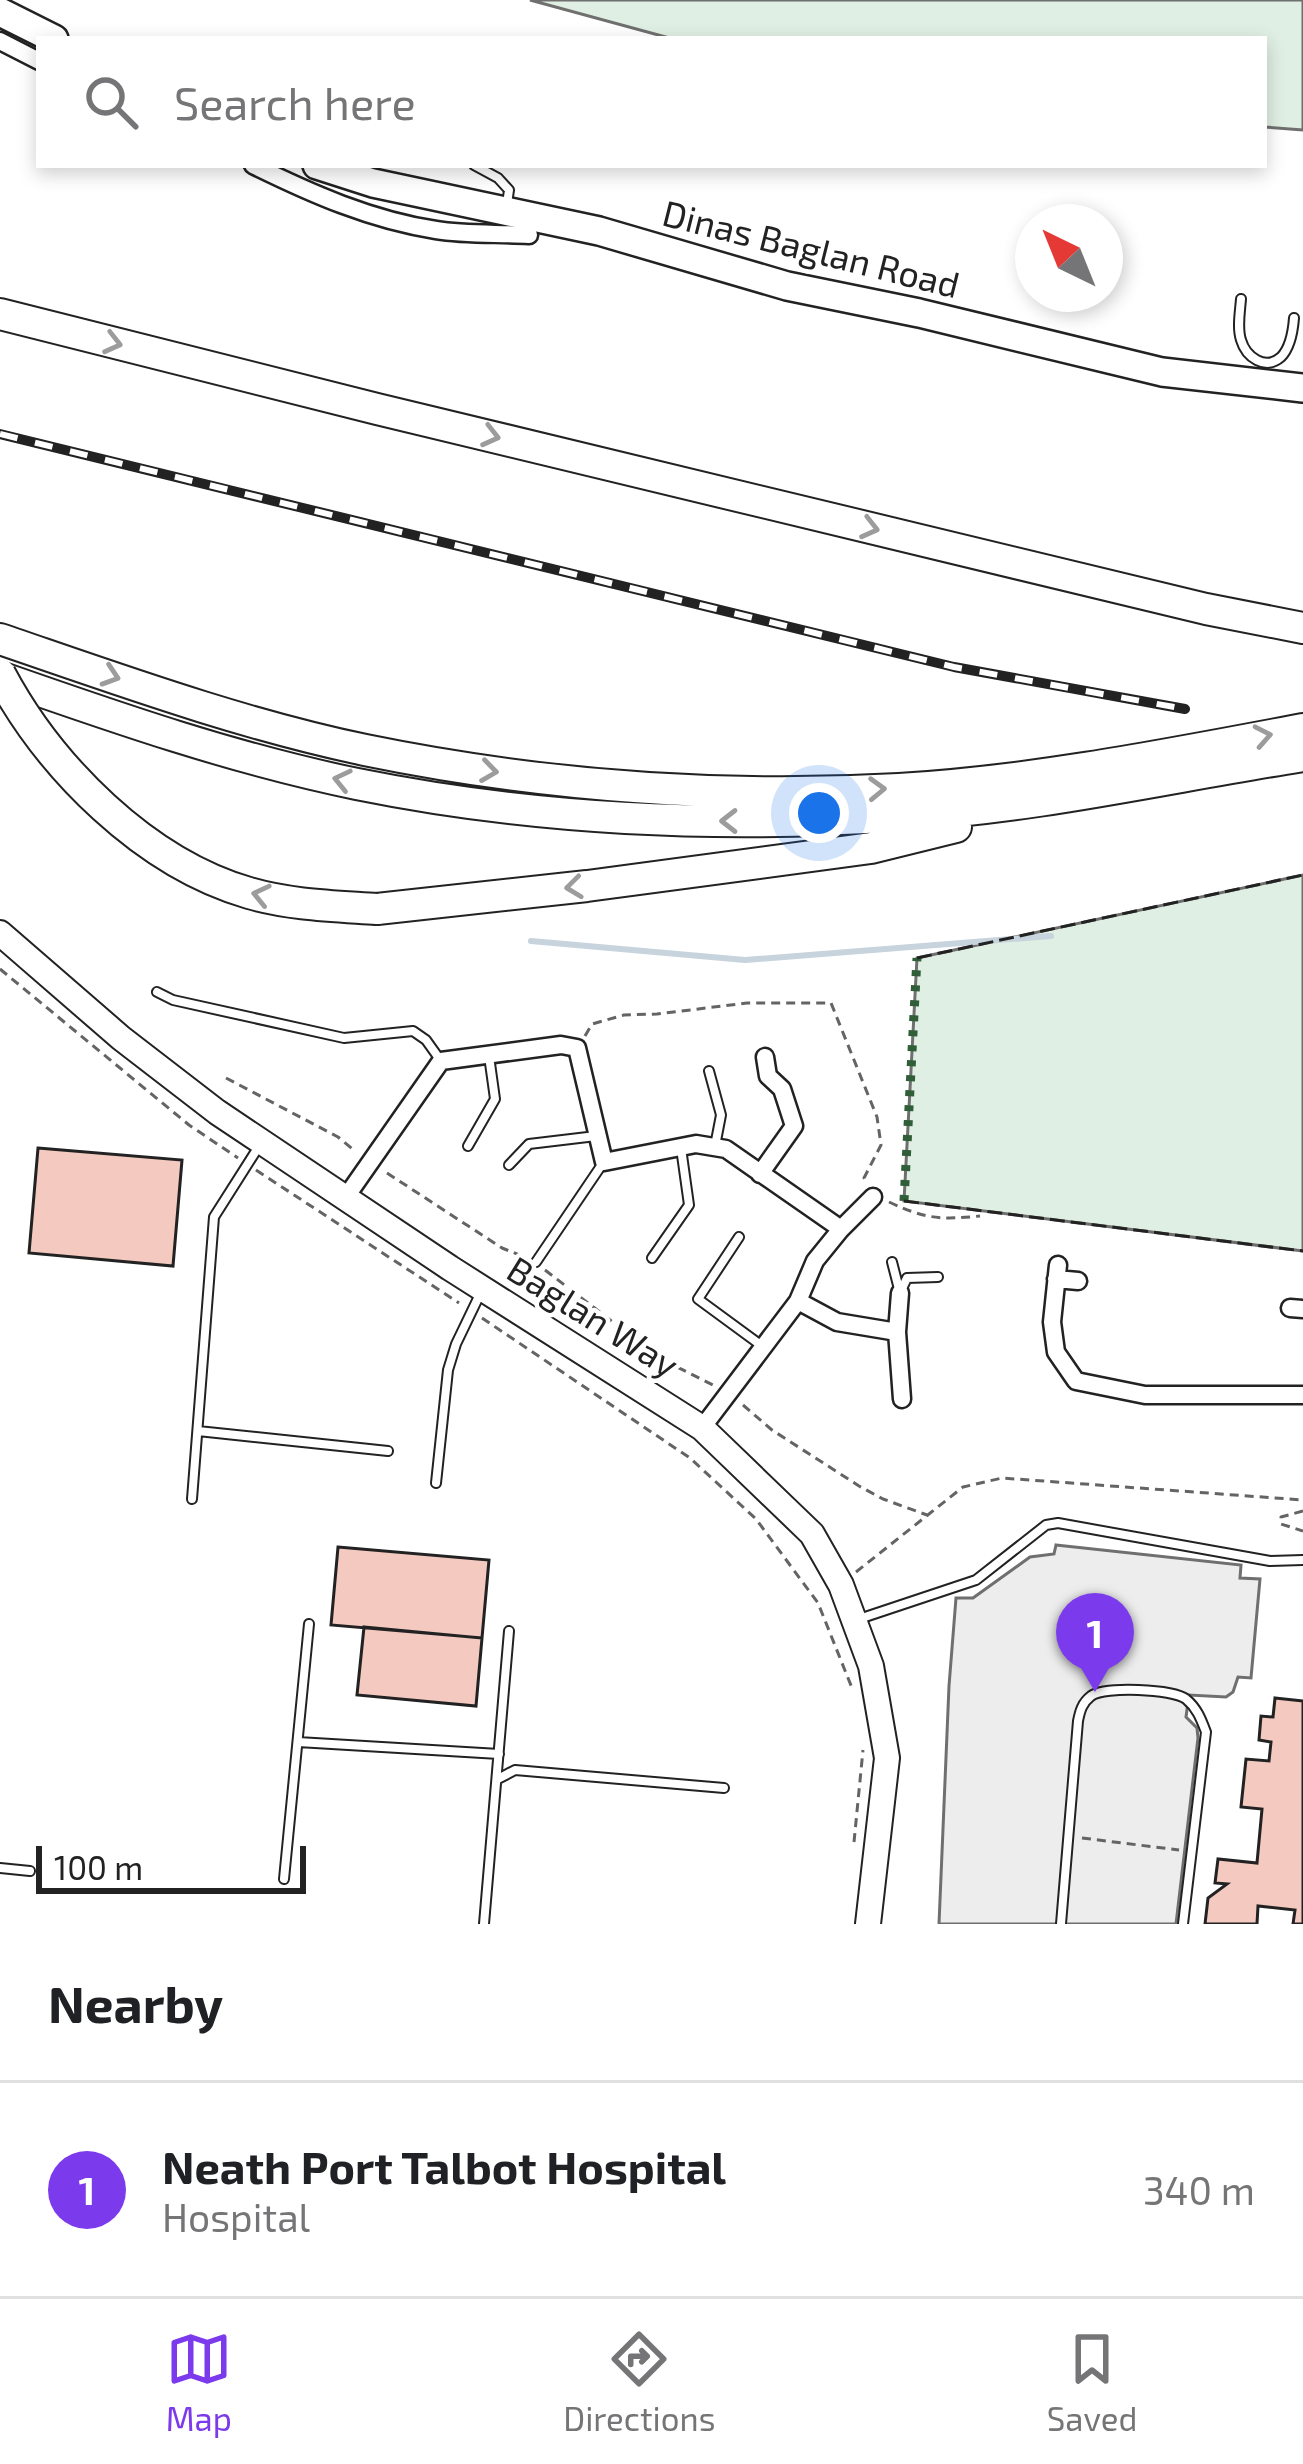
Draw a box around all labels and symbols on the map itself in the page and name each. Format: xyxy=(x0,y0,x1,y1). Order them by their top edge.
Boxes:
street label: Dinas Baglan Road xyxy=(659,190,964,305)
north arrow xyxy=(1015,204,1123,312)
one-way arrow xyxy=(103,328,123,353)
one-way arrow xyxy=(481,422,501,447)
one-way arrow xyxy=(860,514,880,539)
one-way arrow xyxy=(100,662,121,687)
one-way arrow xyxy=(1253,724,1273,750)
one-way arrow xyxy=(479,757,498,783)
one-way arrow xyxy=(332,769,352,794)
one-way arrow xyxy=(868,777,887,803)
your location xyxy=(789,783,849,843)
one-way arrow xyxy=(719,808,737,834)
one-way arrow xyxy=(564,874,584,900)
one-way arrow xyxy=(251,883,272,908)
street label: Baglan Way xyxy=(500,1246,687,1385)
pin: 1 xyxy=(1056,1593,1134,1692)
scale bar xyxy=(36,1840,306,1893)

